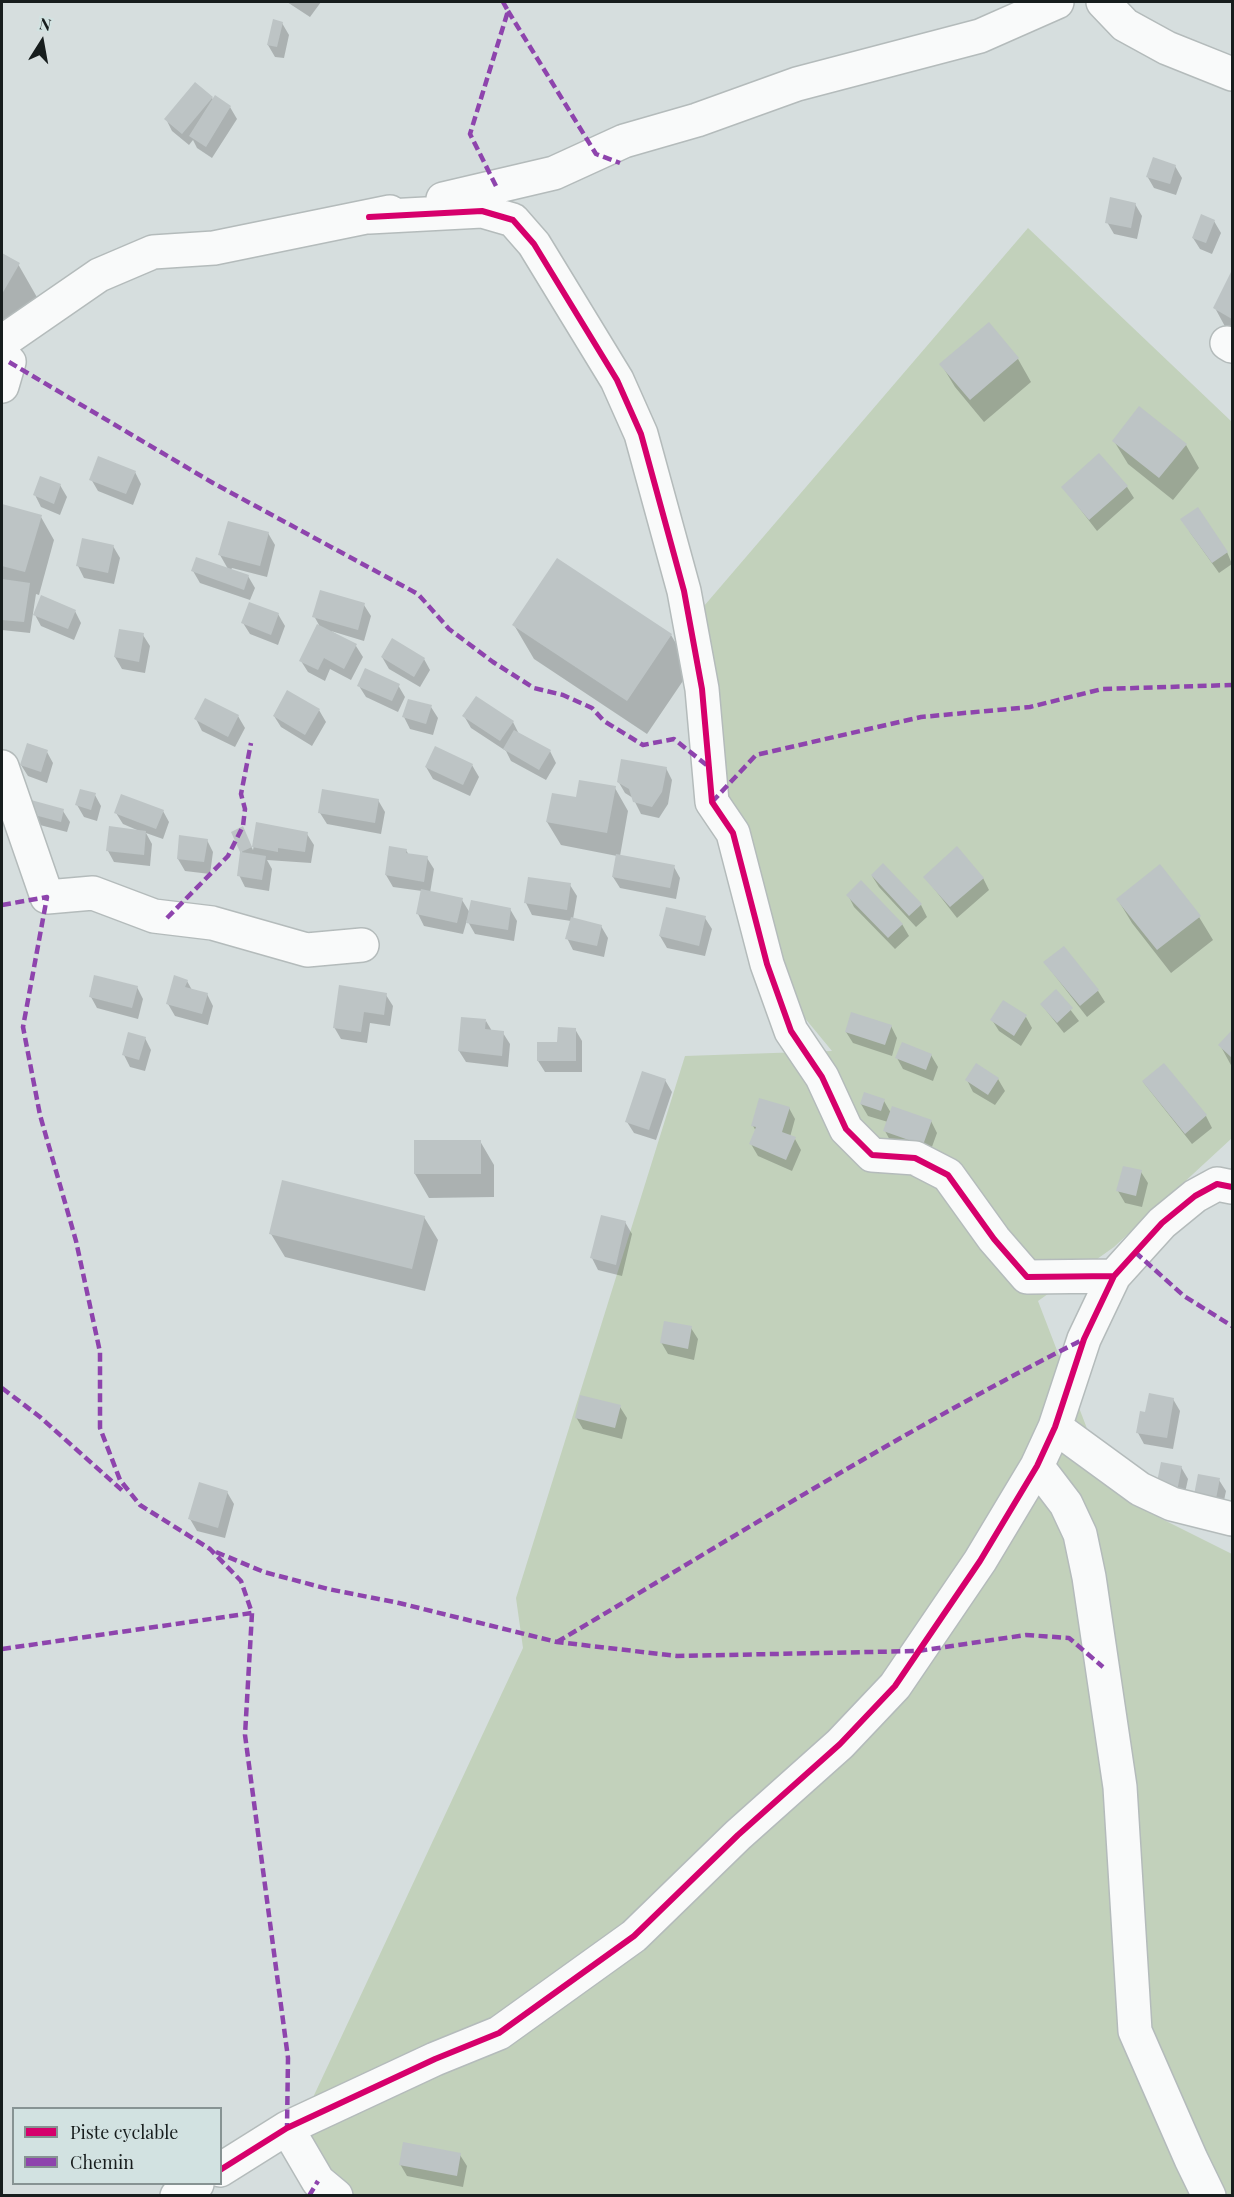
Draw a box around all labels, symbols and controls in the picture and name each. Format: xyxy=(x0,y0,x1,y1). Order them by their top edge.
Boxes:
north arrow xyxy=(12,12,72,72)
text: N xyxy=(38,12,53,35)
legend xyxy=(12,2107,222,2185)
text: Piste cyclable xyxy=(70,2120,178,2144)
text: Chemin xyxy=(70,2150,134,2174)

